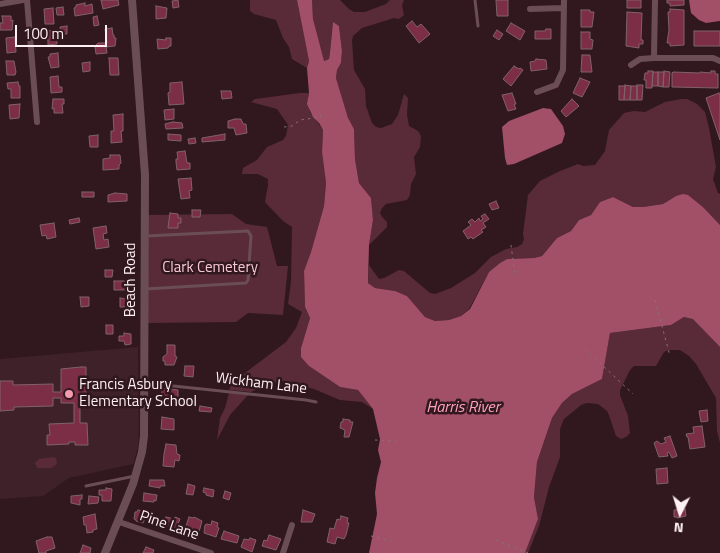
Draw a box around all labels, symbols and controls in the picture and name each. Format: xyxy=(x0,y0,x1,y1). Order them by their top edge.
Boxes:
scale bar xyxy=(18,15,110,47)
text: 100 m xyxy=(23,22,64,45)
street label: Beach Road xyxy=(122,243,140,317)
park label: Clark Cemetery xyxy=(162,259,258,277)
street label: Wickham Lane xyxy=(214,369,308,399)
place label: Francis Asbury Elementary School xyxy=(79,376,197,411)
marker: Francis Asbury Elementary School xyxy=(63,388,75,400)
water label: Harris River xyxy=(426,398,500,418)
north arrow xyxy=(655,488,705,538)
street label: Pine Lane xyxy=(137,507,201,545)
text: N xyxy=(673,518,684,539)

